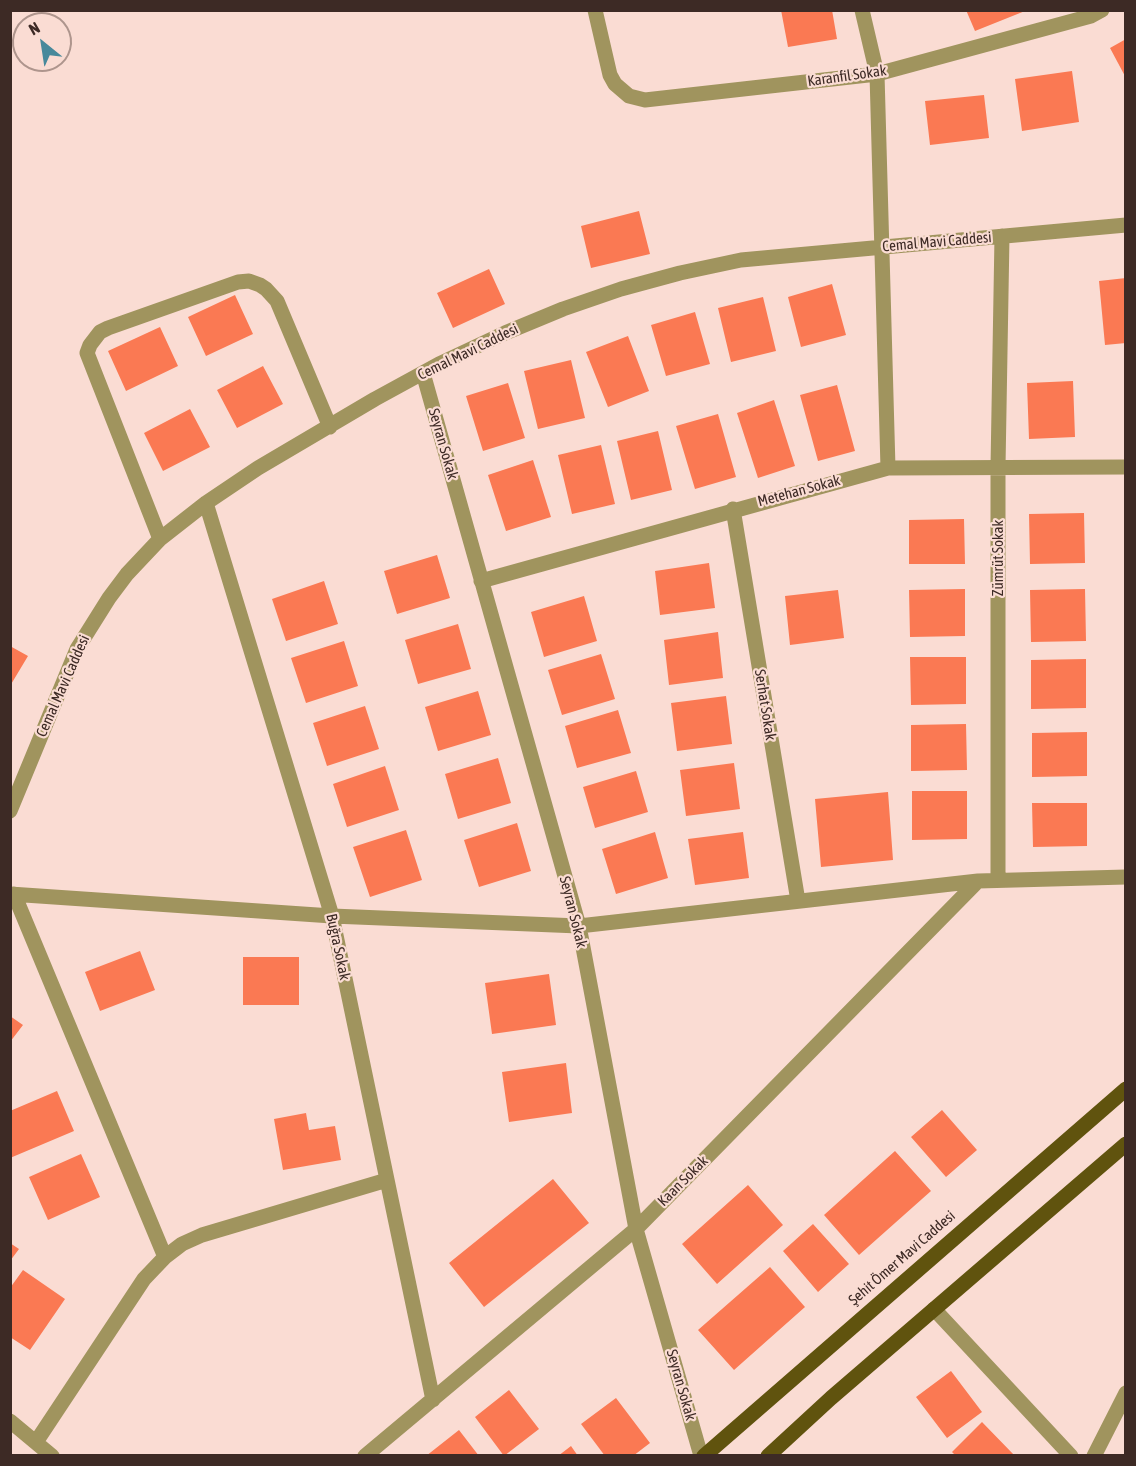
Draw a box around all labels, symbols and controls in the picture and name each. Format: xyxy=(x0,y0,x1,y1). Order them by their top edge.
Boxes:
north arrow xyxy=(12,12,72,72)
text: N xyxy=(25,18,43,38)
street label: Karanfil Sokak xyxy=(806,62,888,90)
street label: Cemal Mavi Caddesi xyxy=(882,228,992,256)
street label: Cemal Mavi Caddesi xyxy=(415,320,521,384)
street label: Seyran Sokak xyxy=(424,406,462,482)
street label: Metehan Sokak xyxy=(756,471,842,511)
street label: Zümrüt Sokak xyxy=(989,520,1007,596)
street label: Cemal Mavi Caddesi xyxy=(32,632,94,740)
street label: Serhat Sokak xyxy=(751,668,779,742)
street label: Seyran Sokak xyxy=(555,874,591,950)
street label: Buğra Sokak xyxy=(322,912,354,982)
street label: Kaan Sokak xyxy=(654,1152,712,1210)
street label: Şehit Ömer Mavi Caddesi xyxy=(845,1207,959,1309)
street label: Seyran Sokak xyxy=(662,1347,700,1423)

